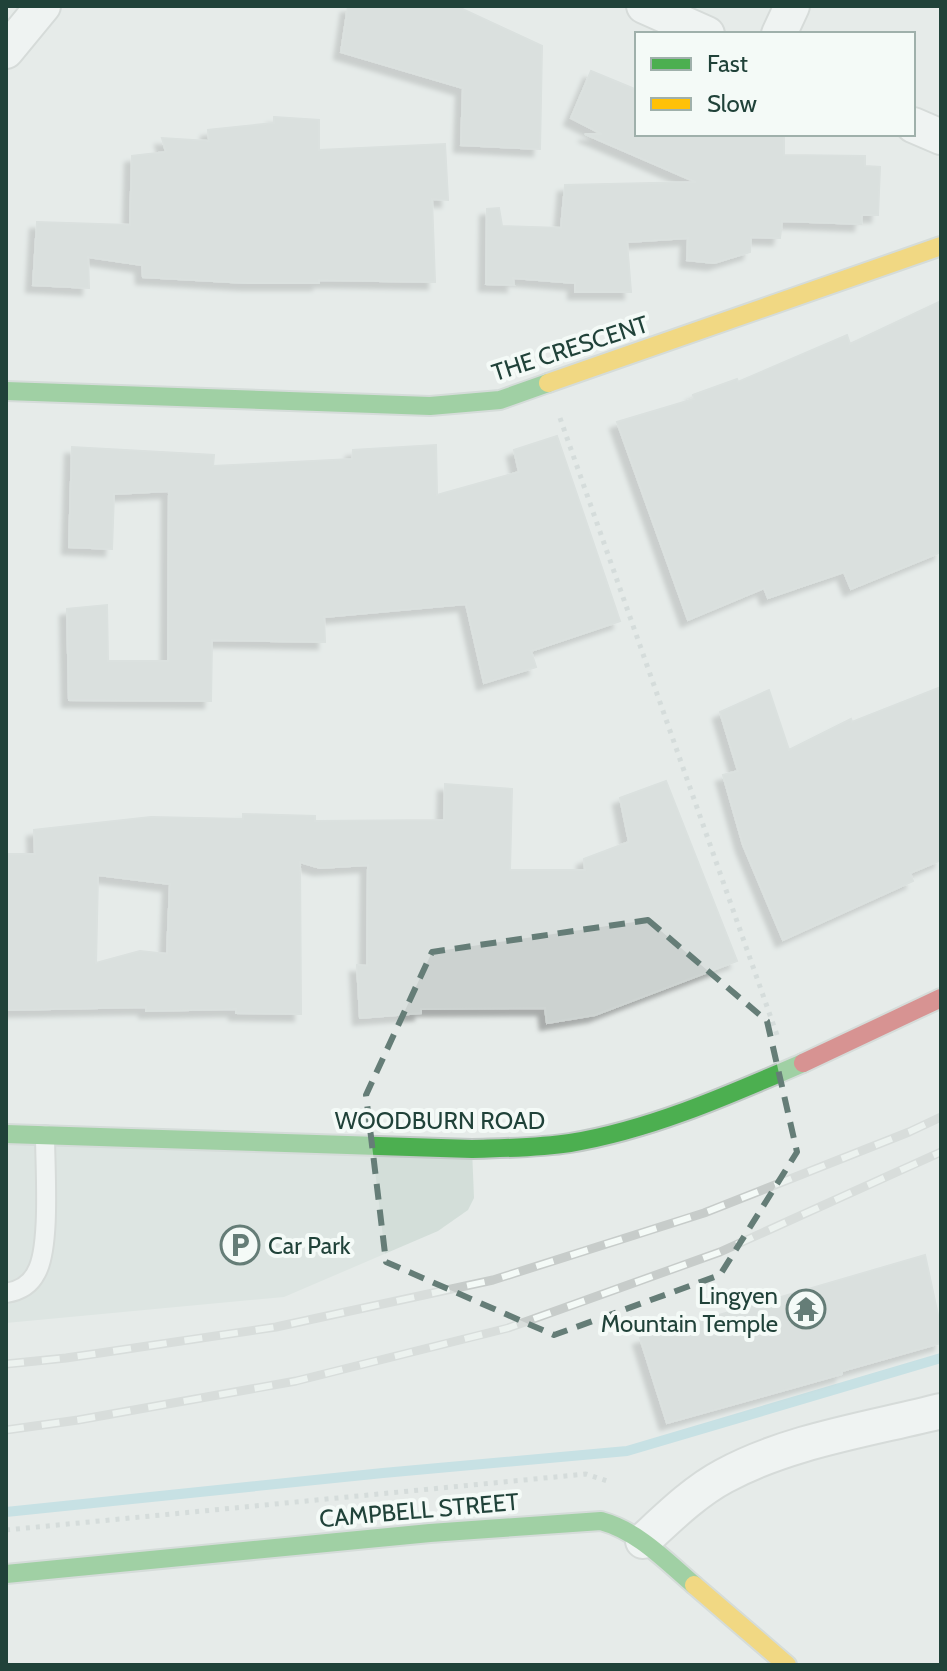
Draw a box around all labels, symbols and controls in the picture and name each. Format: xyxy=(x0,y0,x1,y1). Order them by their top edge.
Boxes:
legend xyxy=(635,32,915,136)
text: Fast xyxy=(707,49,748,78)
text: Slow xyxy=(707,89,757,118)
street label: THE CRESCENT xyxy=(488,309,652,387)
street label: WOODBURN ROAD xyxy=(335,1106,545,1135)
parking icon: Car Park xyxy=(219,1224,261,1266)
place label: Car Park xyxy=(268,1231,351,1260)
place label: Lingyen Mountain Temple xyxy=(601,1281,778,1338)
temple icon: Lingyen Mountain Temple xyxy=(785,1288,827,1330)
street label: CAMPBELL STREET xyxy=(318,1487,520,1533)

